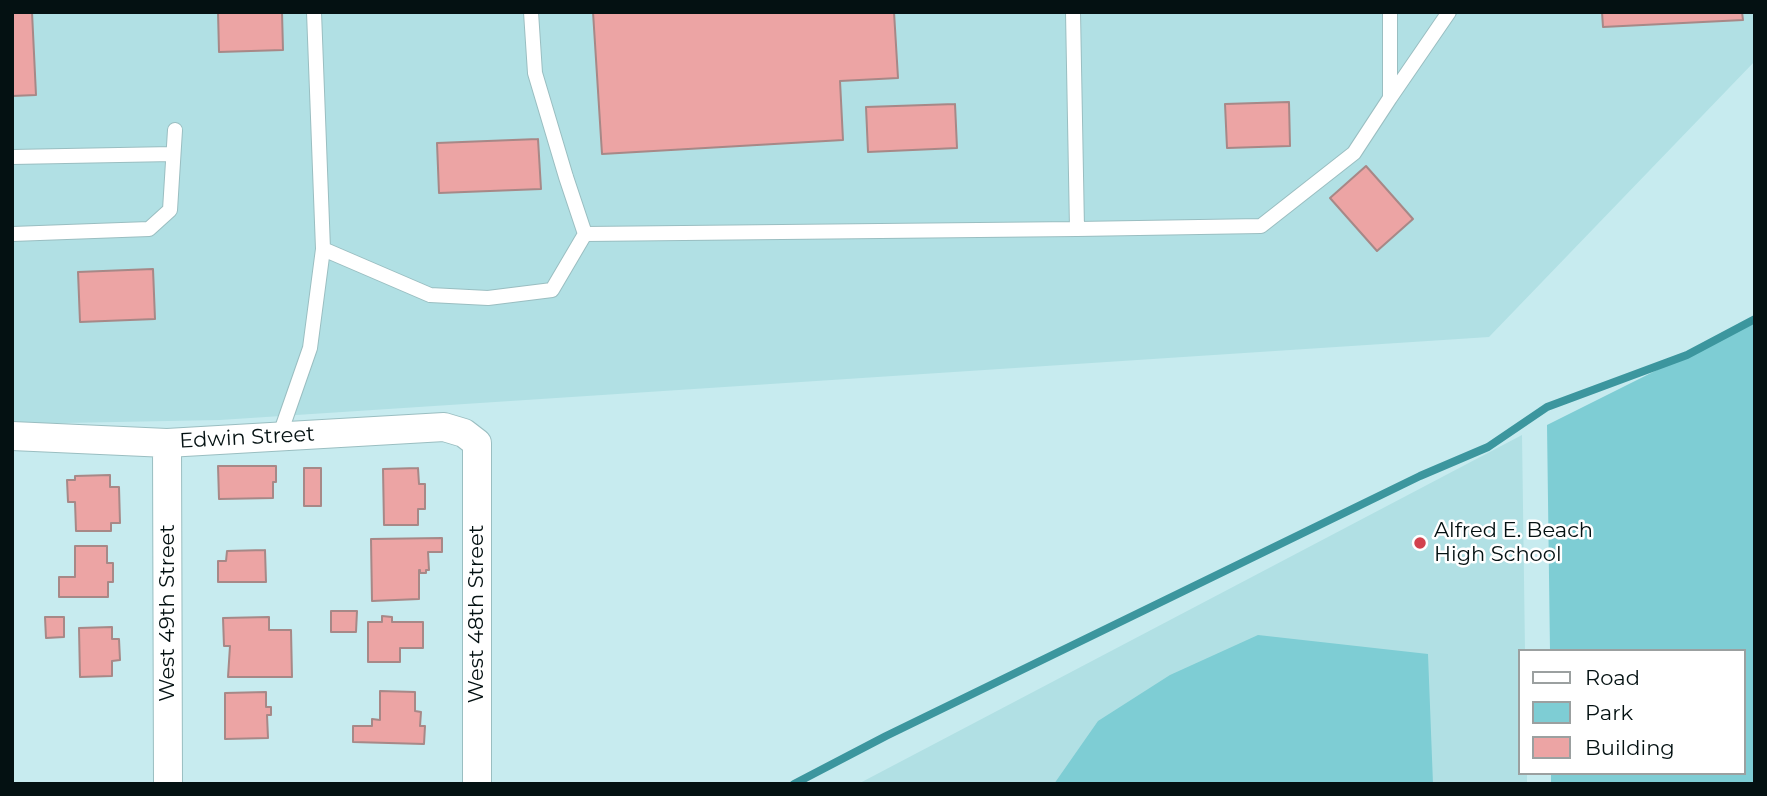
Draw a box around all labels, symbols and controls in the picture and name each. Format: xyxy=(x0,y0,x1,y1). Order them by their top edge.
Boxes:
street label: Edwin Street xyxy=(179,422,315,454)
place label: Alfred E. Beach High School xyxy=(1434,518,1593,568)
street label: West 49th Street xyxy=(155,524,181,702)
street label: West 48th Street xyxy=(464,525,490,703)
marker: Alfred E. Beach High School xyxy=(1412,535,1428,551)
legend xyxy=(1518,649,1746,775)
text: Road xyxy=(1585,665,1640,690)
text: Park xyxy=(1585,700,1633,725)
text: Building xyxy=(1585,735,1675,760)

